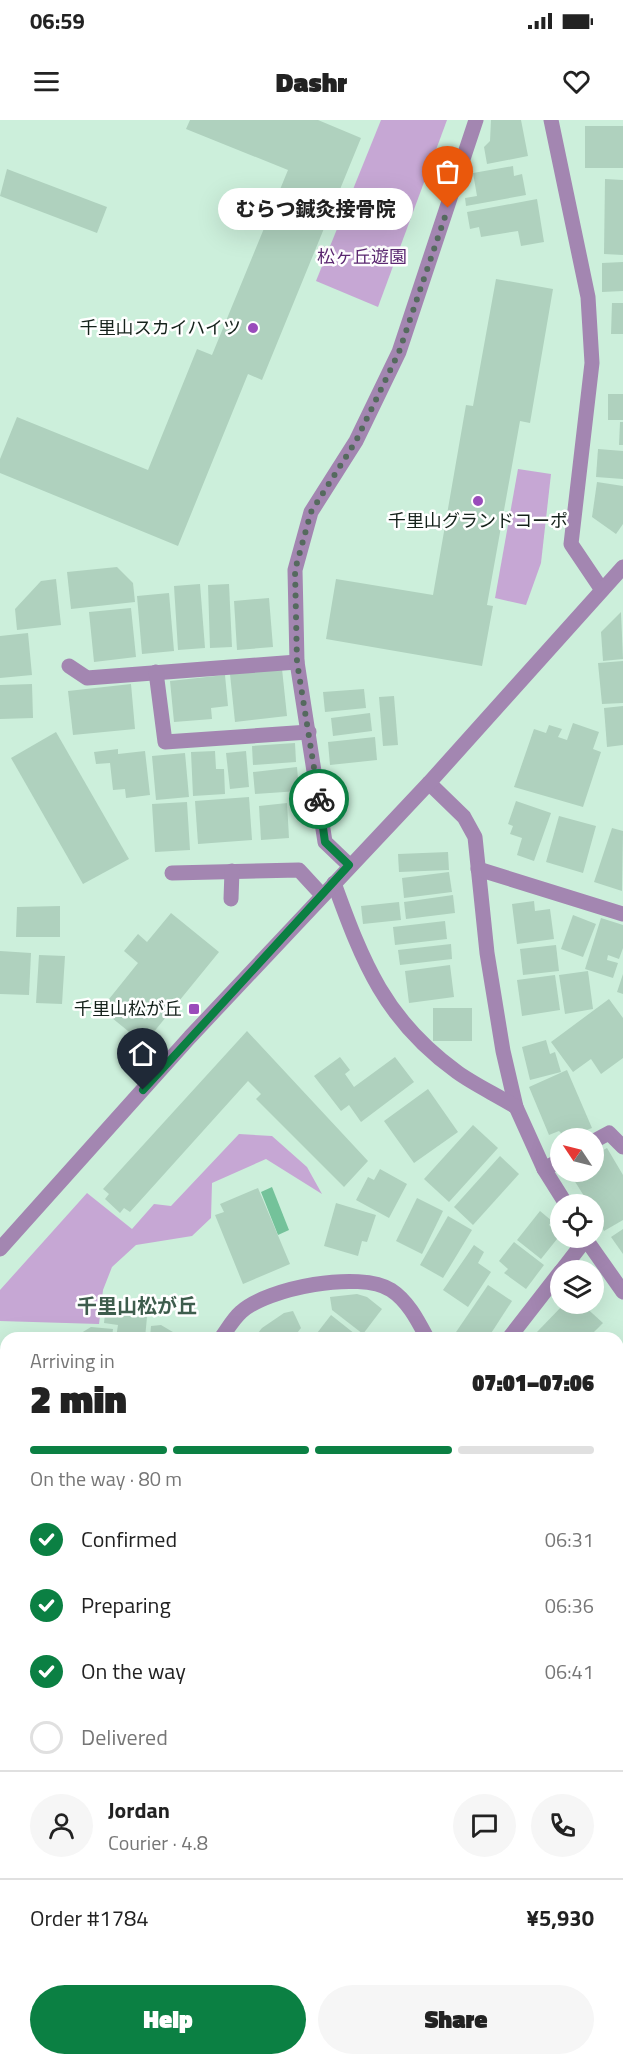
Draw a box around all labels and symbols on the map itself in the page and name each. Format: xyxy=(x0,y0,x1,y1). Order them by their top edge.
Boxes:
pin xyxy=(422,146,473,208)
callout: むらつ鍼灸接骨院 xyxy=(217,187,412,229)
park label: 松ヶ丘遊園 xyxy=(317,243,407,270)
place label: 千里山スカイハイツ xyxy=(80,314,241,341)
marker: 千里山スカイハイツ xyxy=(246,321,260,335)
marker: 千里山グランドコーポ xyxy=(471,494,485,508)
place label: 千里山グランドコーポ xyxy=(388,507,568,534)
courier xyxy=(289,769,349,829)
place label: 千里山松が丘 xyxy=(74,995,182,1022)
marker: 千里山松が丘 xyxy=(187,1002,201,1016)
pin xyxy=(117,1028,168,1090)
north arrow xyxy=(550,1128,604,1182)
district label: 千里山松が丘 xyxy=(77,1290,197,1321)

